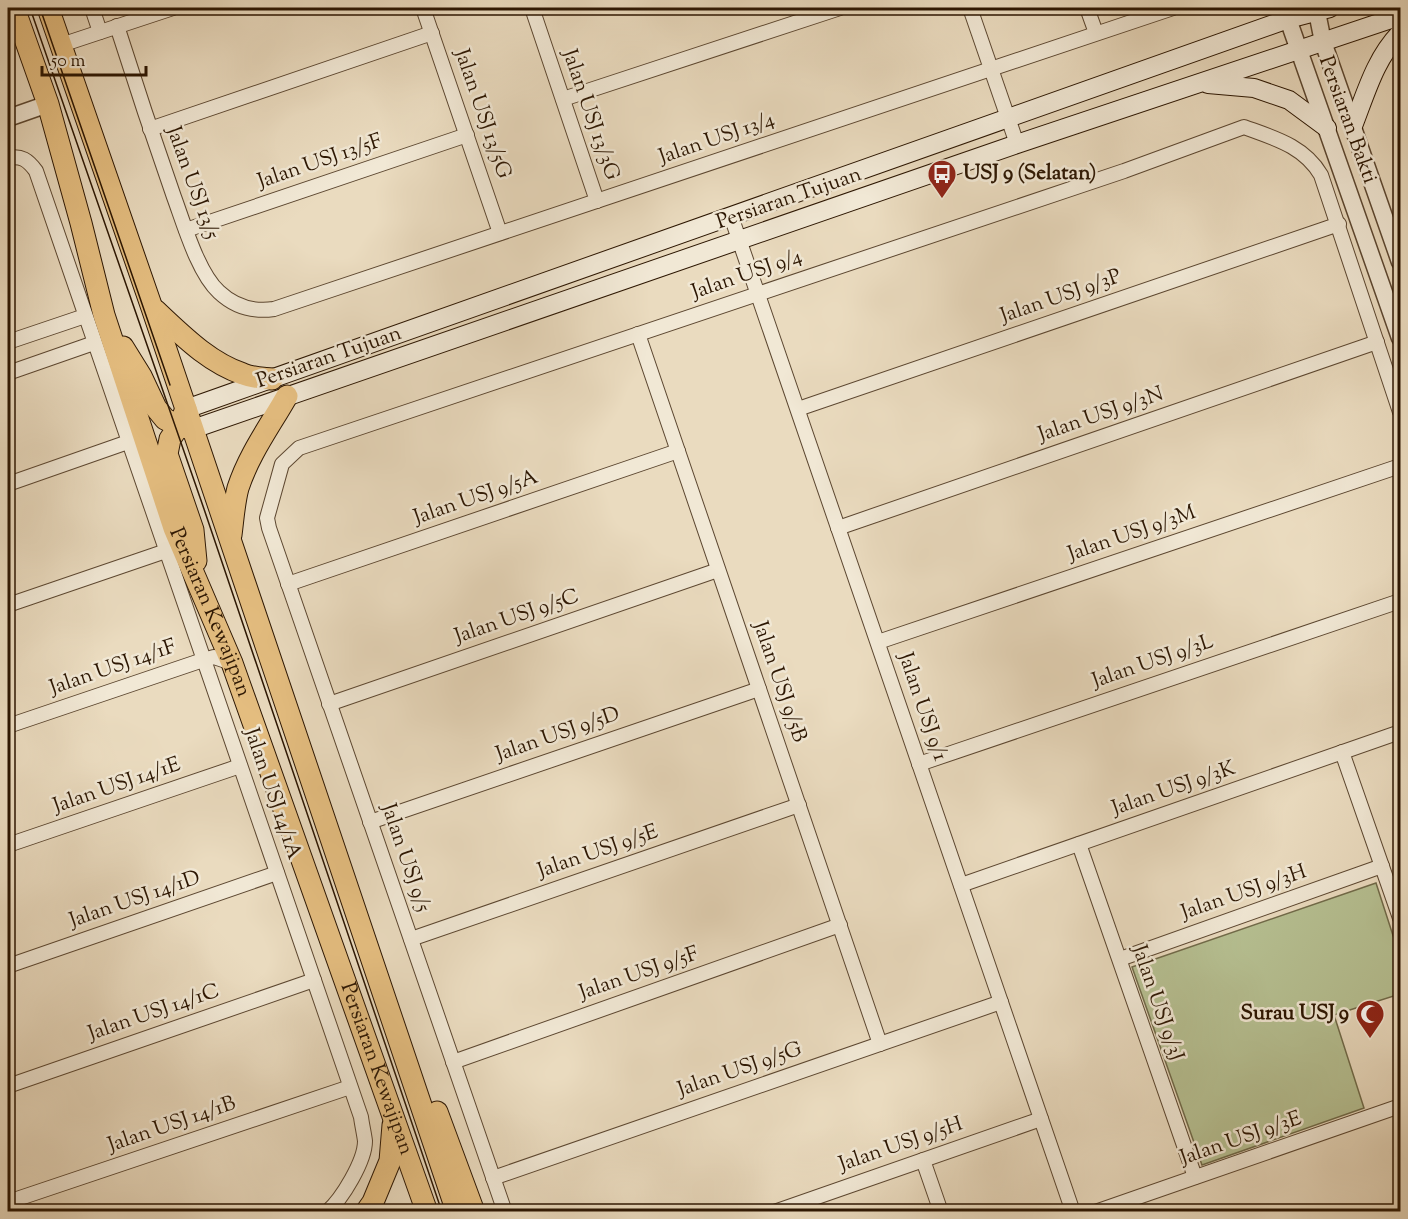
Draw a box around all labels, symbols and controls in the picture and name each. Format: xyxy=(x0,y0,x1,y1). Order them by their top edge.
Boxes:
scale bar xyxy=(42,39,146,77)
street label: Jalan USJ 13/5G xyxy=(445,44,518,183)
street label: Jalan USJ 13/3G xyxy=(553,45,626,184)
text: 50 m xyxy=(50,49,86,75)
street label: Persiaran Bakti xyxy=(1310,52,1384,188)
street label: Jalan USJ 13/4 xyxy=(654,105,779,173)
street label: Jalan USJ 13/5 xyxy=(157,121,226,244)
street label: Jalan USJ 13/5F xyxy=(253,127,387,198)
bus stop icon: USJ 9 (Selatan) xyxy=(926,158,958,200)
place label: USJ 9 (Selatan) xyxy=(963,159,1096,189)
street label: Persiaran Tujuan xyxy=(712,160,866,238)
street label: Jalan USJ 9/4 xyxy=(687,242,806,308)
street label: Jalan USJ 9/3P xyxy=(996,262,1126,332)
street label: Persiaran Tujuan xyxy=(252,319,406,397)
street label: Jalan USJ 9/3N xyxy=(1033,379,1168,451)
street label: Jalan USJ 9/5A xyxy=(409,463,542,534)
street label: Jalan USJ 9/3M xyxy=(1063,498,1200,570)
street label: Persiaran Kewajipan xyxy=(161,523,258,701)
street label: Jalan USJ 9/5C xyxy=(450,582,583,653)
street label: Jalan USJ 9/5B xyxy=(744,617,814,746)
street label: Jalan USJ 9/3L xyxy=(1087,627,1218,697)
street label: Jalan USJ 14/1F xyxy=(45,632,181,704)
street label: Jalan USJ 9/1 xyxy=(889,648,955,765)
street label: Jalan USJ 9/5D xyxy=(491,700,624,771)
street label: Jalan USJ 14/1A xyxy=(235,723,309,864)
street label: Jalan USJ 14/1E xyxy=(48,750,185,822)
street label: Jalan USJ 9/3K xyxy=(1107,754,1240,825)
street label: Jalan USJ 9/5 xyxy=(372,799,438,916)
street label: Jalan USJ 9/5E xyxy=(533,817,662,887)
street label: Jalan USJ 9/3H xyxy=(1176,857,1311,929)
street label: Jalan USJ 14/1D xyxy=(64,864,205,937)
street label: Jalan USJ 9/5F xyxy=(574,939,703,1009)
street label: Jalan USJ 9/3J xyxy=(1123,940,1191,1065)
street label: Jalan USJ 14/1C xyxy=(83,976,224,1050)
street label: Persiaran Kewajipan xyxy=(332,978,421,1159)
mosque icon: Surau USJ 9 xyxy=(1354,998,1386,1040)
place label: Surau USJ 9 xyxy=(1240,999,1349,1029)
street label: Jalan USJ 9/5G xyxy=(673,1035,806,1106)
street label: Jalan USJ 14/1B xyxy=(103,1089,240,1161)
street label: Jalan USJ 9/3E xyxy=(1175,1104,1306,1174)
street label: Jalan USJ 9/5H xyxy=(834,1110,967,1181)

